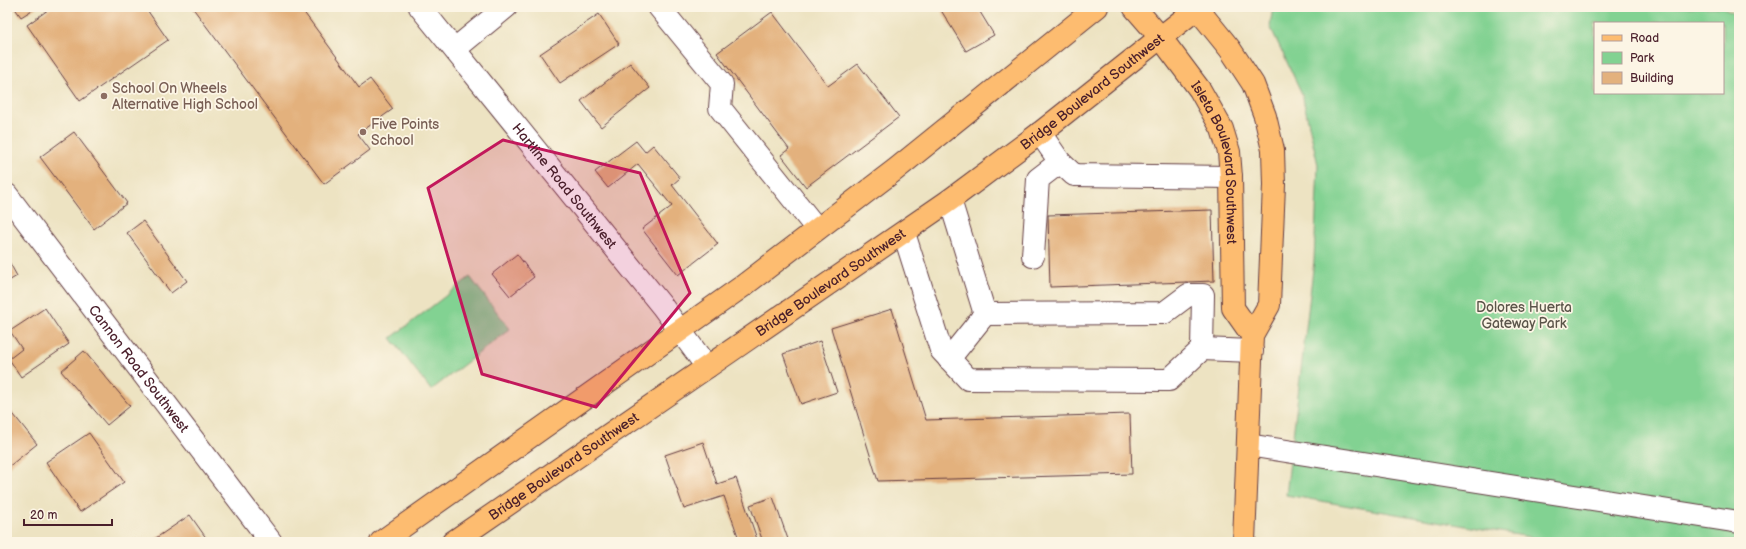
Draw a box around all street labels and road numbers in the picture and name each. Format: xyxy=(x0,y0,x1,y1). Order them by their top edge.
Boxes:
street label: Bridge Boulevard Southwest xyxy=(1017,30,1168,154)
street label: Isleta Boulevard Southwest xyxy=(1187,78,1240,245)
street label: Hartline Road Southwest xyxy=(508,120,621,253)
street label: Bridge Boulevard Southwest xyxy=(752,225,909,340)
street label: Cannon Road Southwest xyxy=(85,302,193,436)
street label: Bridge Boulevard Southwest xyxy=(485,408,643,524)

